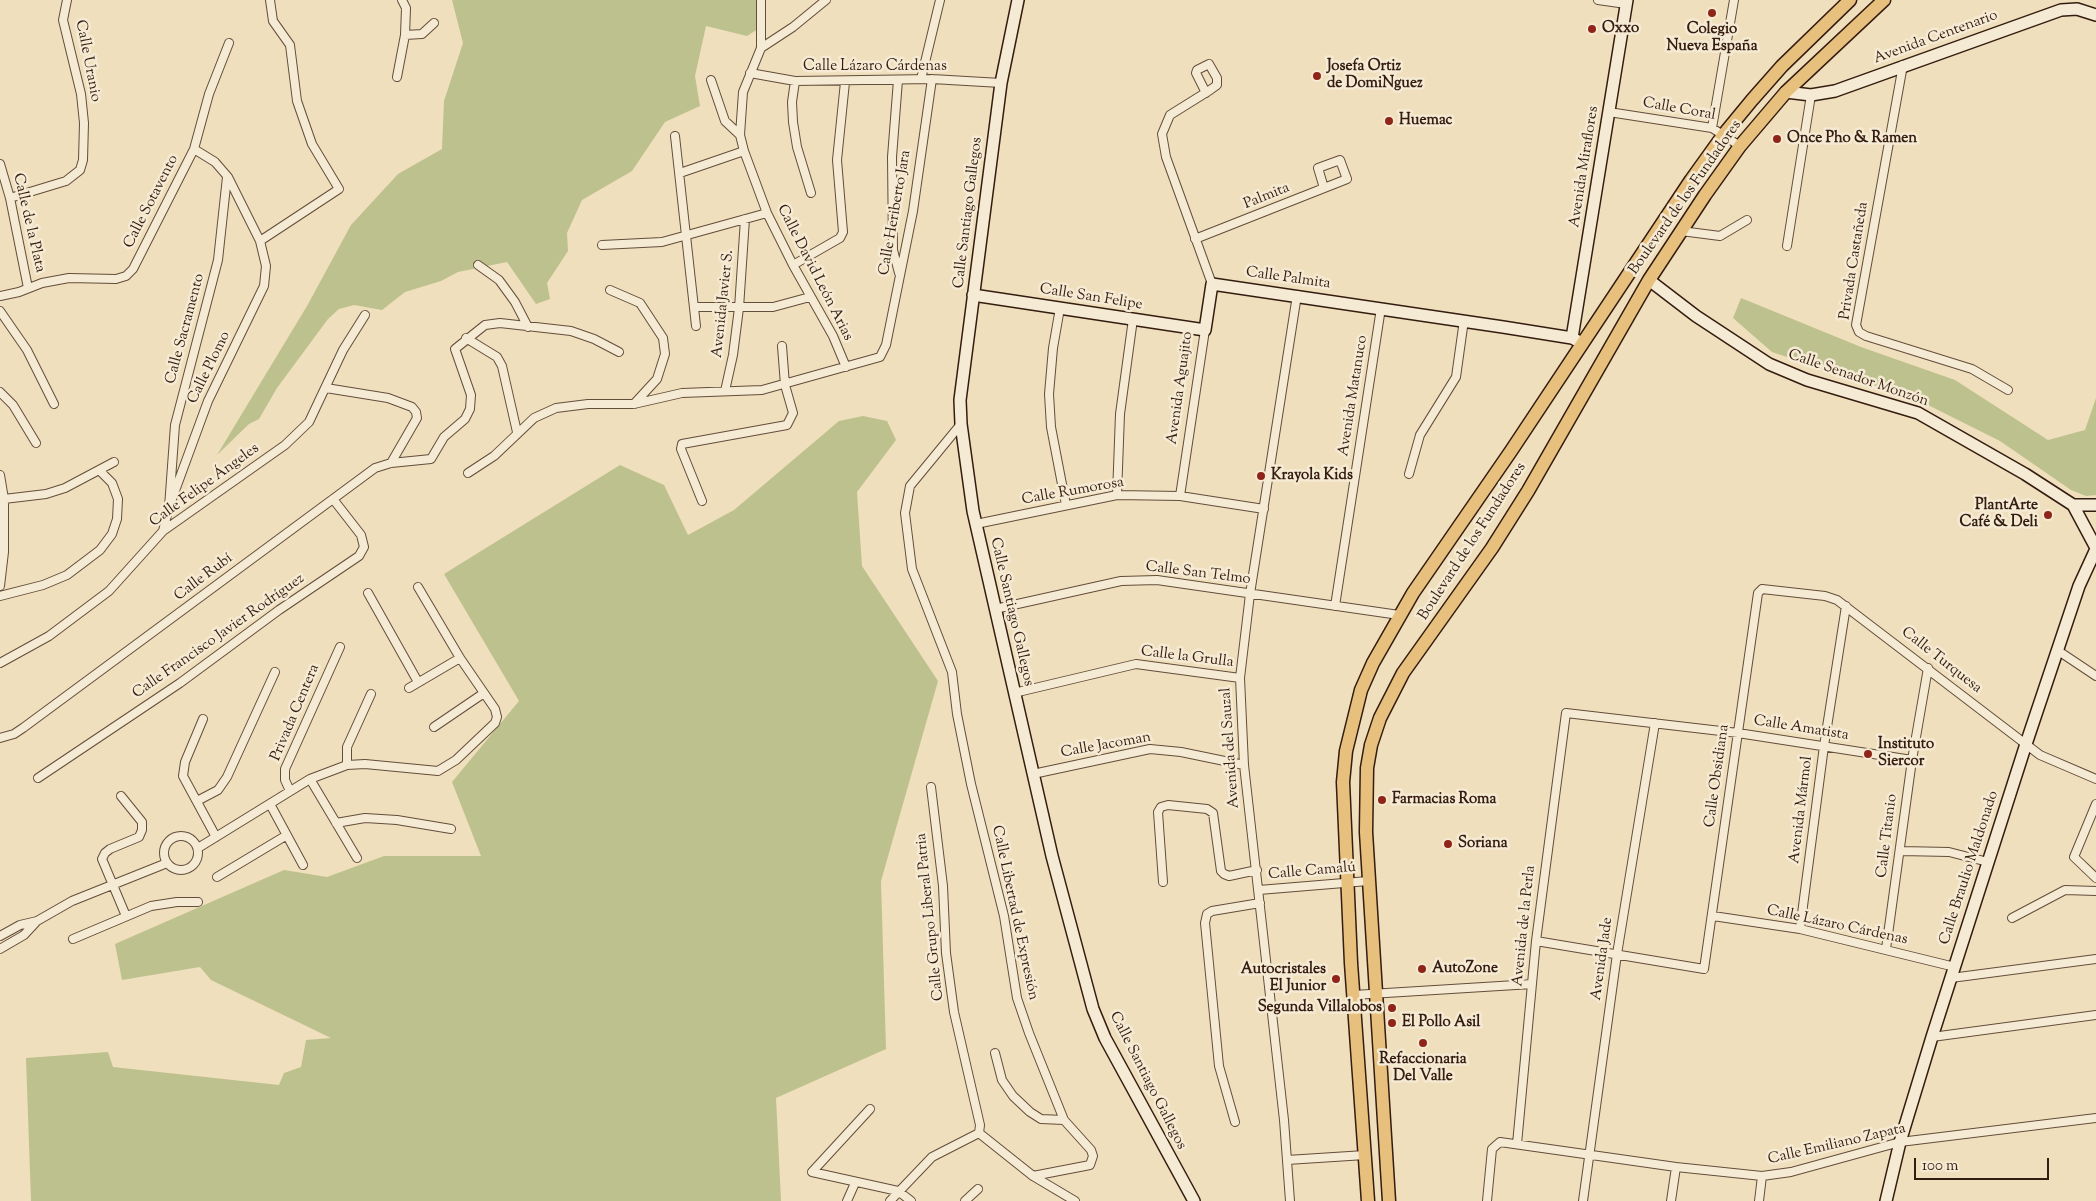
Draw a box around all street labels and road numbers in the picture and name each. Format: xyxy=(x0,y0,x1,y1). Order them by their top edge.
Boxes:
street label: Avenida Centenario xyxy=(1872,7,2000,69)
street label: Calle Uranio xyxy=(70,18,104,104)
street label: Calle Lázaro Cárdenas xyxy=(803,58,947,76)
street label: Calle Coral xyxy=(1641,95,1717,125)
street label: Avenida Miraflores xyxy=(1567,105,1603,229)
street label: Boulevard de los Fundadores xyxy=(1626,117,1746,279)
street label: Calle Santiago Gallegos xyxy=(951,136,987,290)
street label: Calle Heriberto Jara xyxy=(876,149,916,277)
street label: Calle Sotavento xyxy=(121,152,183,252)
street label: Calle de la Plata xyxy=(8,172,48,274)
street label: Palmita xyxy=(1241,180,1293,214)
street label: Privada Castañeda xyxy=(1837,201,1873,321)
street label: Calle David León Arias xyxy=(772,202,856,344)
street label: Avenida Javier S. xyxy=(709,249,739,359)
street label: Calle Palmita xyxy=(1245,264,1331,294)
street label: Calle Sacramento xyxy=(163,272,209,386)
street label: Calle San Felipe xyxy=(1038,281,1144,315)
street label: Calle Plomo xyxy=(185,329,235,407)
street label: Avenida Aguajito xyxy=(1164,330,1198,446)
street label: Avenida Matanuco xyxy=(1336,334,1372,458)
street label: Calle Senador Monzón xyxy=(1785,346,1931,412)
street label: Calle Felipe Ángeles xyxy=(147,440,263,532)
street label: Boulevard de los Fundadores xyxy=(1415,460,1531,624)
street label: Calle Rumorosa xyxy=(1021,474,1125,510)
street label: Calle Santiago Gallegos xyxy=(985,536,1037,688)
street label: Calle Rubí xyxy=(171,550,237,606)
street label: Calle San Telmo xyxy=(1144,559,1252,589)
street label: Calle Francisco Javier Rodríguez xyxy=(130,571,308,703)
street label: Calle Turquesa xyxy=(1897,624,1985,698)
street label: Calle la Grulla xyxy=(1140,643,1234,673)
street label: Privada Centera xyxy=(268,662,324,764)
street label: Avenida del Sauzal xyxy=(1218,687,1244,809)
street label: Calle Amatista xyxy=(1752,713,1850,745)
street label: Calle Obsidiana xyxy=(1702,723,1734,829)
street label: Calle Jacoman xyxy=(1059,729,1153,763)
street label: Avenida Mármol xyxy=(1786,755,1818,865)
street label: Calle Braulio Maldonado xyxy=(1937,789,2003,947)
street label: Calle Titanio xyxy=(1874,793,1902,879)
street label: Calle Libertad de Expresión xyxy=(987,824,1041,1002)
street label: Calle Grupo Liberal Patria xyxy=(913,832,949,1002)
street label: Calle Camalú xyxy=(1267,859,1357,885)
street label: Avenida de la Perla xyxy=(1510,865,1540,987)
street label: Calle Lázaro Cárdenas xyxy=(1765,902,1909,950)
street label: Avenida Jade xyxy=(1588,916,1618,1002)
street label: Calle Santiago Gallegos xyxy=(1104,1009,1190,1153)
street label: Calle Emiliano Zapata xyxy=(1766,1120,1908,1170)

